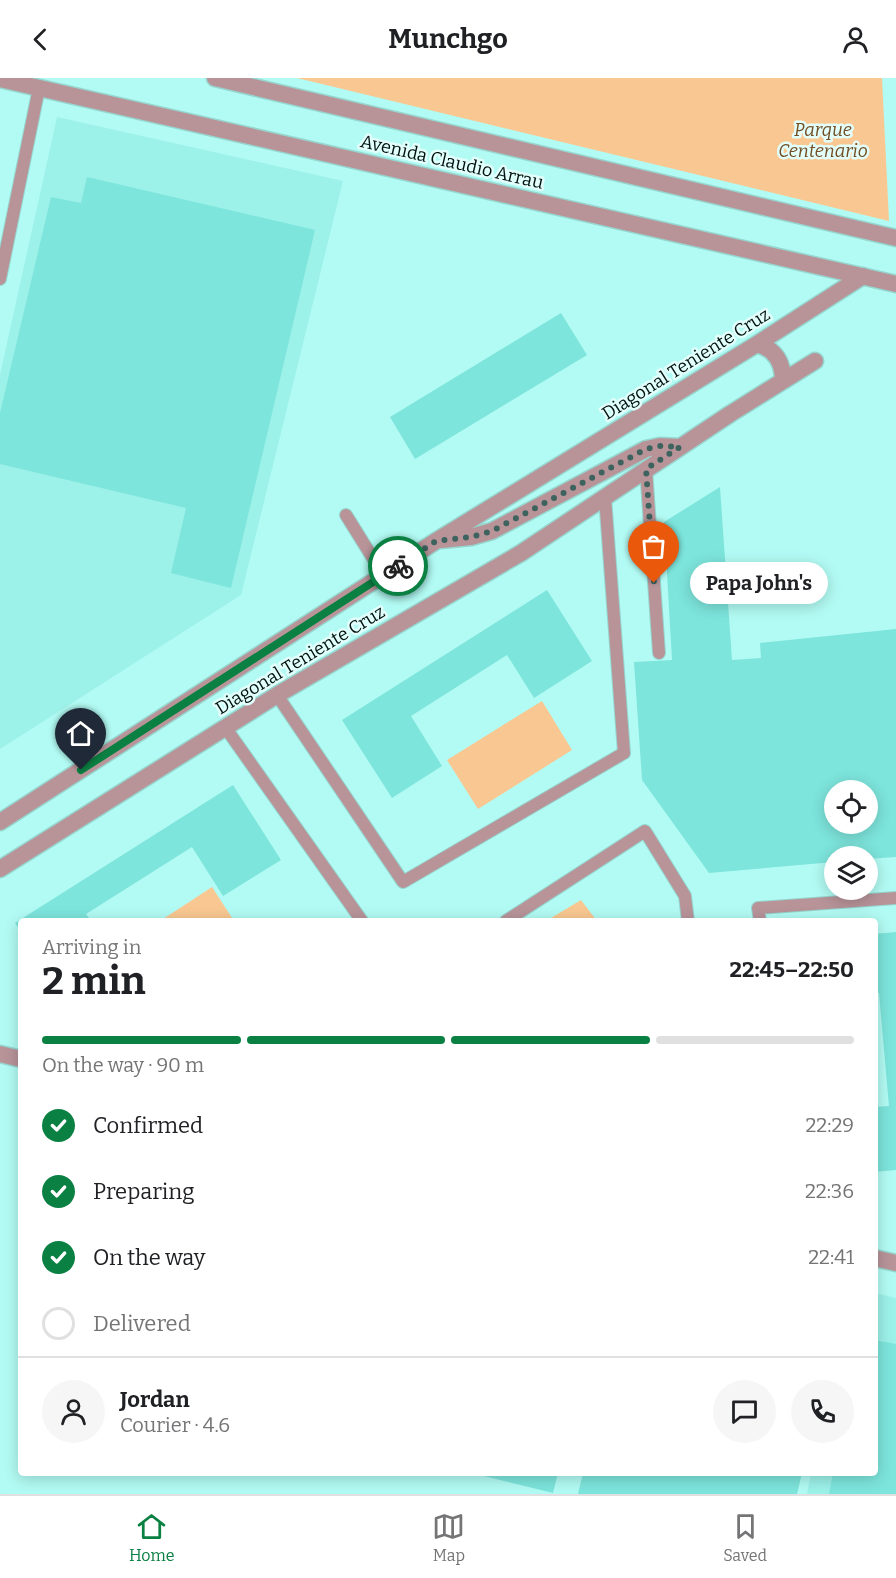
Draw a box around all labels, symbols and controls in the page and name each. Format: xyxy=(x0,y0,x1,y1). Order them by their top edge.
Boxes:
icon: back xyxy=(24,23,57,56)
text: Munchgo xyxy=(388,23,508,55)
icon: person xyxy=(839,23,872,56)
park label: Parque Centenario xyxy=(778,119,868,162)
street label: Avenida Claudio Arrau xyxy=(358,130,546,194)
street label: Diagonal Teniente Cruz xyxy=(598,303,774,425)
pin xyxy=(628,521,679,583)
icon: bag xyxy=(637,530,670,563)
courier xyxy=(368,536,428,596)
icon: bike xyxy=(382,550,415,583)
callout: Papa John's xyxy=(690,562,828,604)
text: Papa John's xyxy=(706,571,812,595)
street label: Diagonal Teniente Cruz xyxy=(211,601,389,719)
pin xyxy=(55,708,106,770)
icon: home xyxy=(64,717,97,750)
map controls xyxy=(824,780,878,900)
button: locate xyxy=(824,780,878,834)
button: layers xyxy=(824,846,878,900)
text: Arriving in xyxy=(42,935,141,959)
text: 22:45–22:50 xyxy=(730,956,854,983)
text: 2 min xyxy=(42,958,146,1004)
text: On the way · 90 m xyxy=(42,1053,204,1077)
icon: check xyxy=(42,1109,75,1142)
text: Confirmed xyxy=(93,1112,203,1139)
text: 22:29 xyxy=(805,1113,854,1137)
icon: check xyxy=(42,1175,75,1208)
text: Preparing xyxy=(93,1178,195,1205)
text: 22:36 xyxy=(805,1179,854,1203)
icon: check xyxy=(42,1241,75,1274)
text: On the way xyxy=(93,1244,205,1271)
text: 22:41 xyxy=(808,1245,854,1269)
text: Delivered xyxy=(93,1310,191,1337)
button: person xyxy=(42,1380,105,1443)
button: chat xyxy=(713,1380,776,1443)
button: phone xyxy=(791,1380,854,1443)
text: Jordan xyxy=(120,1386,190,1413)
text: Courier · 4.6 xyxy=(120,1413,230,1437)
tab: Home xyxy=(129,1510,175,1565)
tab: Map xyxy=(432,1510,465,1565)
tab: Saved xyxy=(723,1510,767,1565)

